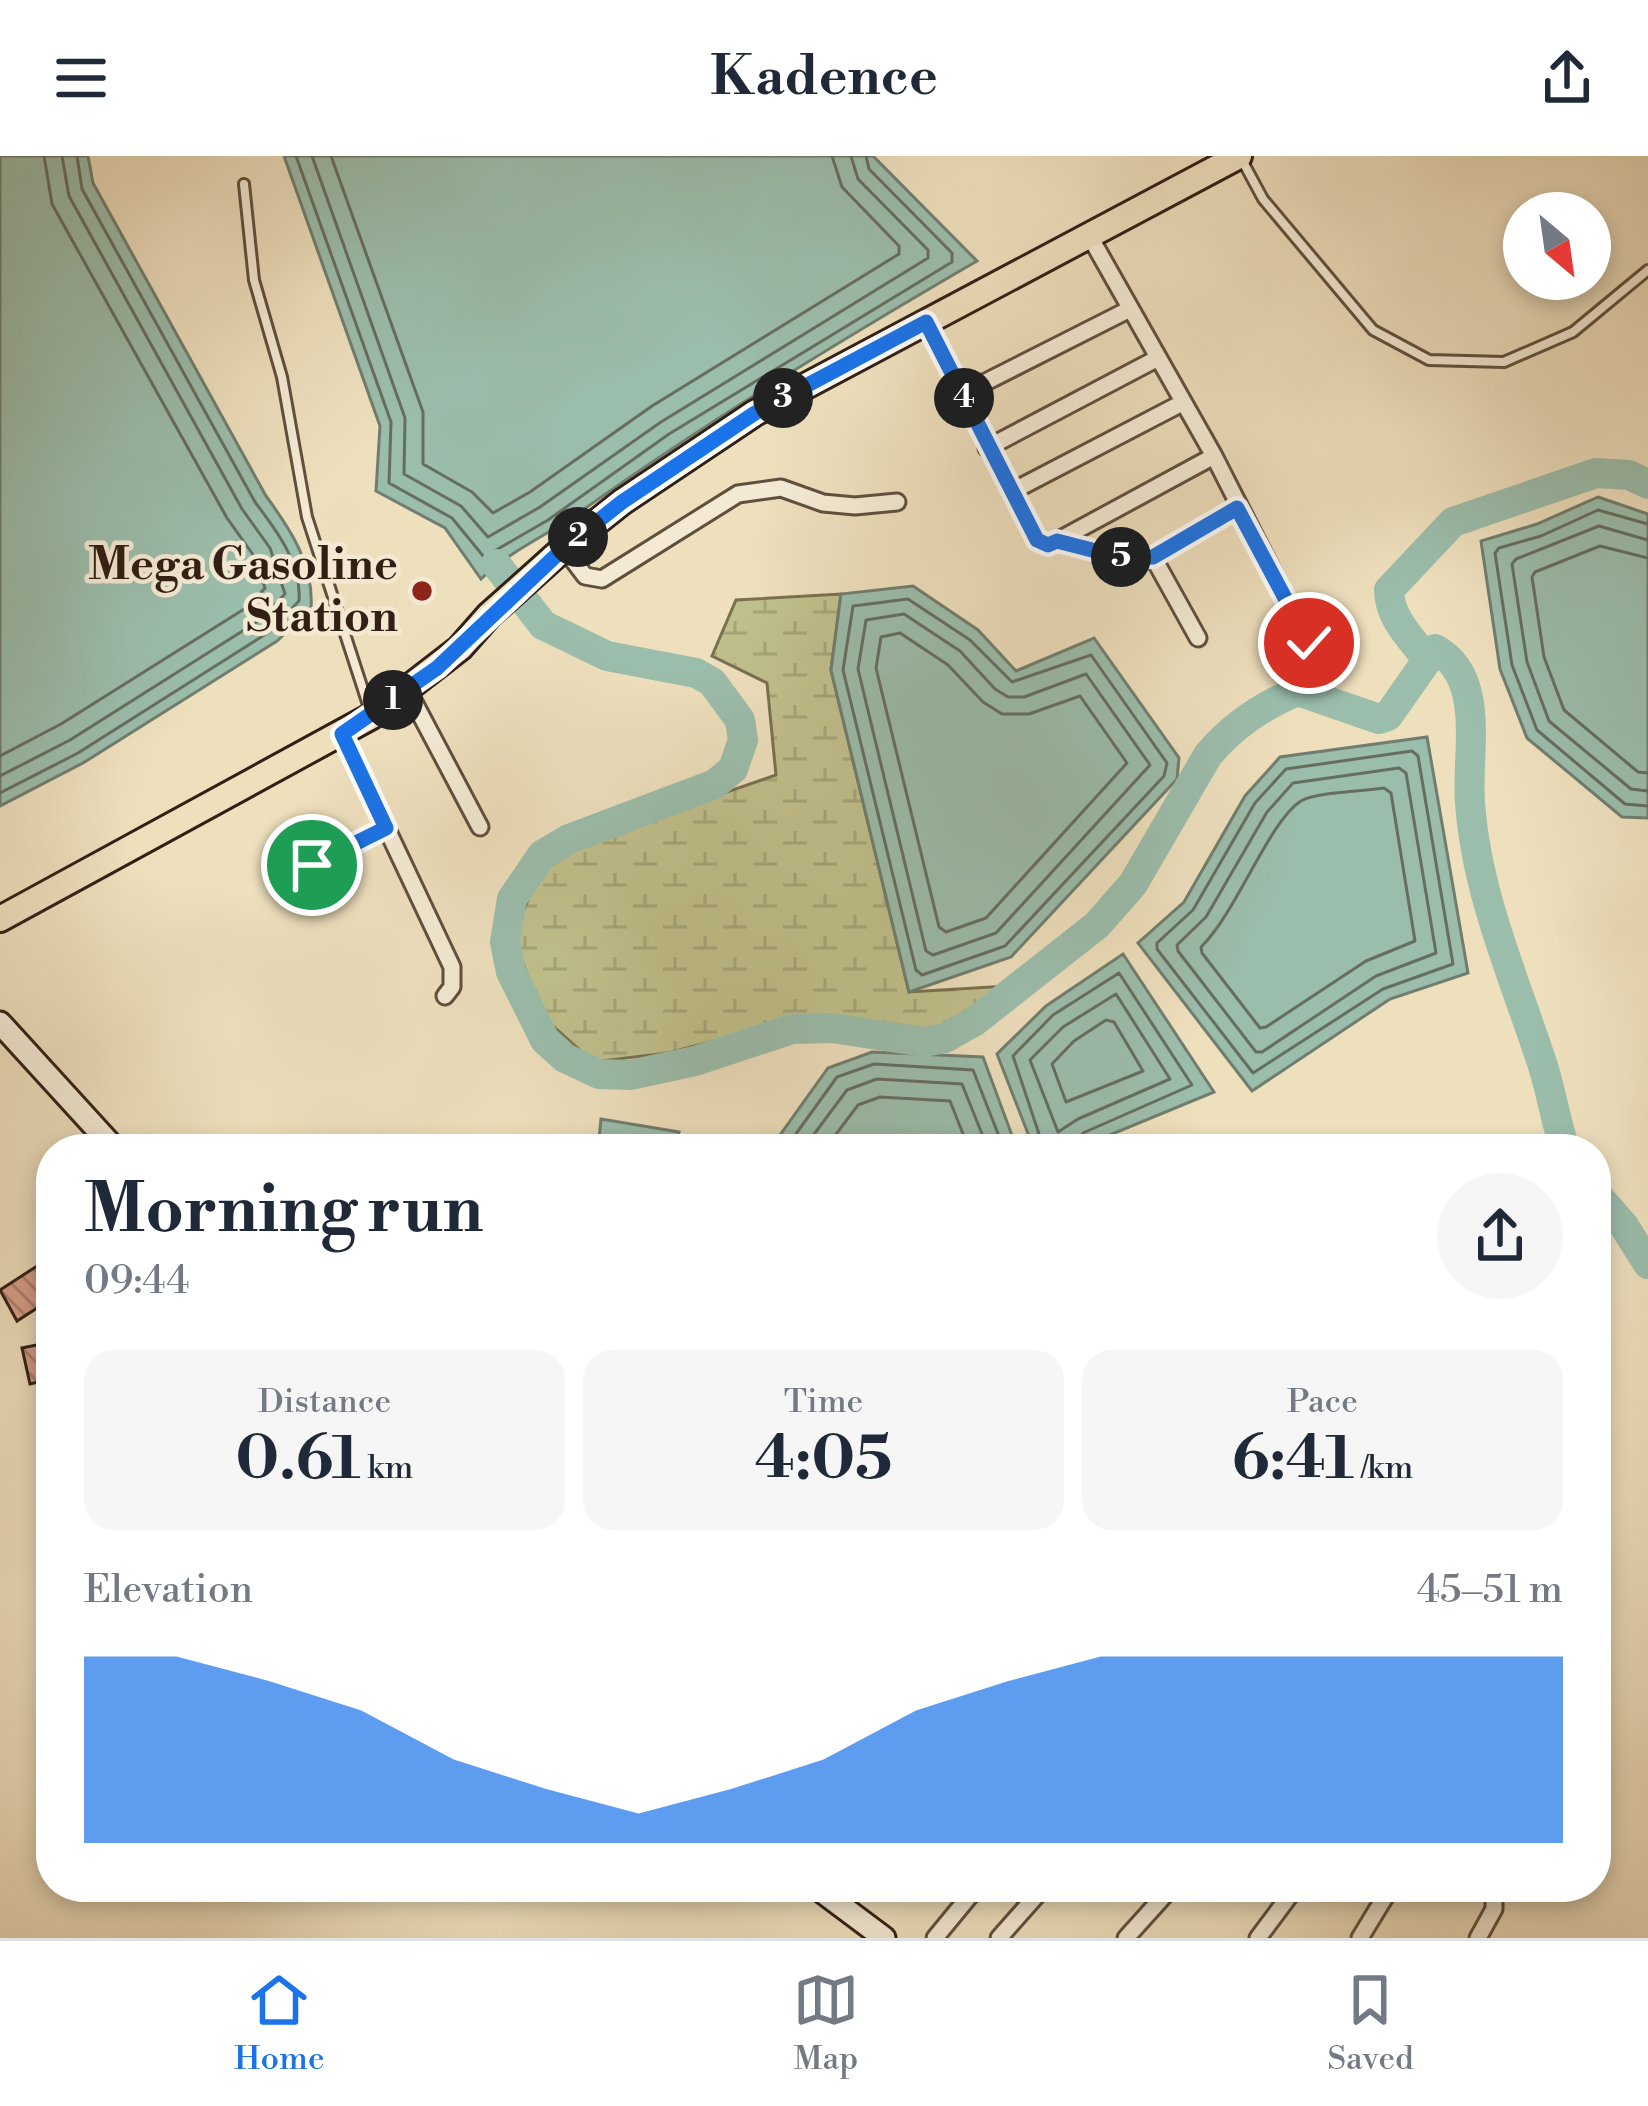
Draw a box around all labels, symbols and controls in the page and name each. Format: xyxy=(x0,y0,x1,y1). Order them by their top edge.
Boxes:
text: Kadence xyxy=(710,44,938,112)
icon: menu xyxy=(48,45,114,111)
icon: share xyxy=(1534,45,1600,111)
north arrow xyxy=(1503,192,1611,300)
map controls xyxy=(1503,192,1611,300)
pin: 3 xyxy=(753,368,813,428)
pin: 4 xyxy=(934,368,994,428)
text: 3 xyxy=(773,377,793,418)
text: 4 xyxy=(953,377,975,418)
pin: 2 xyxy=(548,507,608,567)
text: 2 xyxy=(568,516,588,557)
pin: 5 xyxy=(1091,527,1151,587)
text: 5 xyxy=(1111,536,1131,577)
place label: Mega Gasoline Station xyxy=(88,537,398,646)
marker: Mega Gasoline Station xyxy=(409,578,435,604)
pin xyxy=(1258,592,1360,694)
icon: check xyxy=(1276,610,1342,676)
pin: 1 xyxy=(363,670,423,730)
text: 1 xyxy=(385,679,401,720)
pin xyxy=(261,814,363,916)
icon: arrive xyxy=(279,832,345,898)
text: Morning run xyxy=(84,1170,483,1253)
button: share xyxy=(1437,1173,1563,1299)
text: 09:44 xyxy=(84,1257,190,1306)
text: Distance xyxy=(258,1382,391,1423)
text: Time xyxy=(784,1382,863,1423)
text: Pace xyxy=(1287,1382,1358,1423)
text: 0.61 xyxy=(236,1423,361,1498)
text: 4:05 xyxy=(755,1423,892,1498)
text: 6:41 xyxy=(1232,1423,1354,1498)
text: km xyxy=(361,1448,413,1489)
text: /km xyxy=(1354,1448,1413,1489)
text: Elevation xyxy=(84,1566,253,1615)
text: 45–51 m xyxy=(1417,1566,1563,1615)
tab: Home xyxy=(234,1967,325,2080)
tab: Map xyxy=(793,1967,859,2080)
tab: Saved xyxy=(1327,1967,1414,2080)

